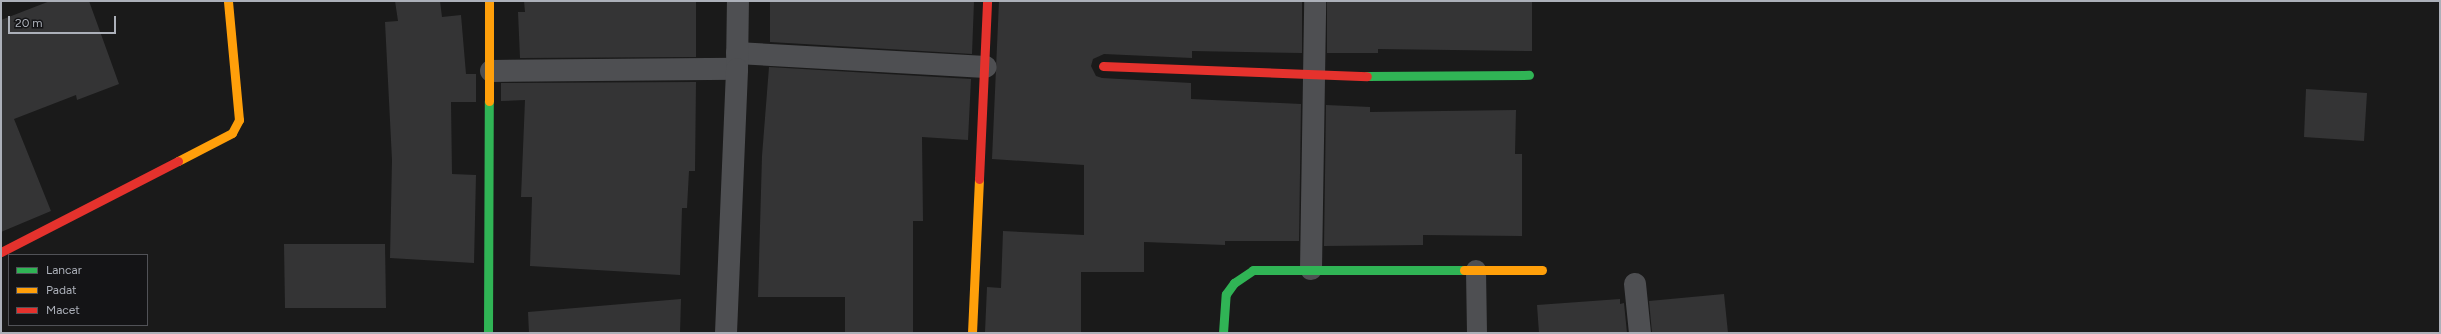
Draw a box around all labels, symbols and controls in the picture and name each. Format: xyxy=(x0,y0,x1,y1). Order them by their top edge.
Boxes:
scale bar xyxy=(10,8,118,34)
text: 20 m xyxy=(15,16,43,30)
legend xyxy=(8,254,148,326)
text: Lancar xyxy=(46,263,82,277)
text: Padat xyxy=(46,283,77,297)
text: Macet xyxy=(46,303,80,317)

